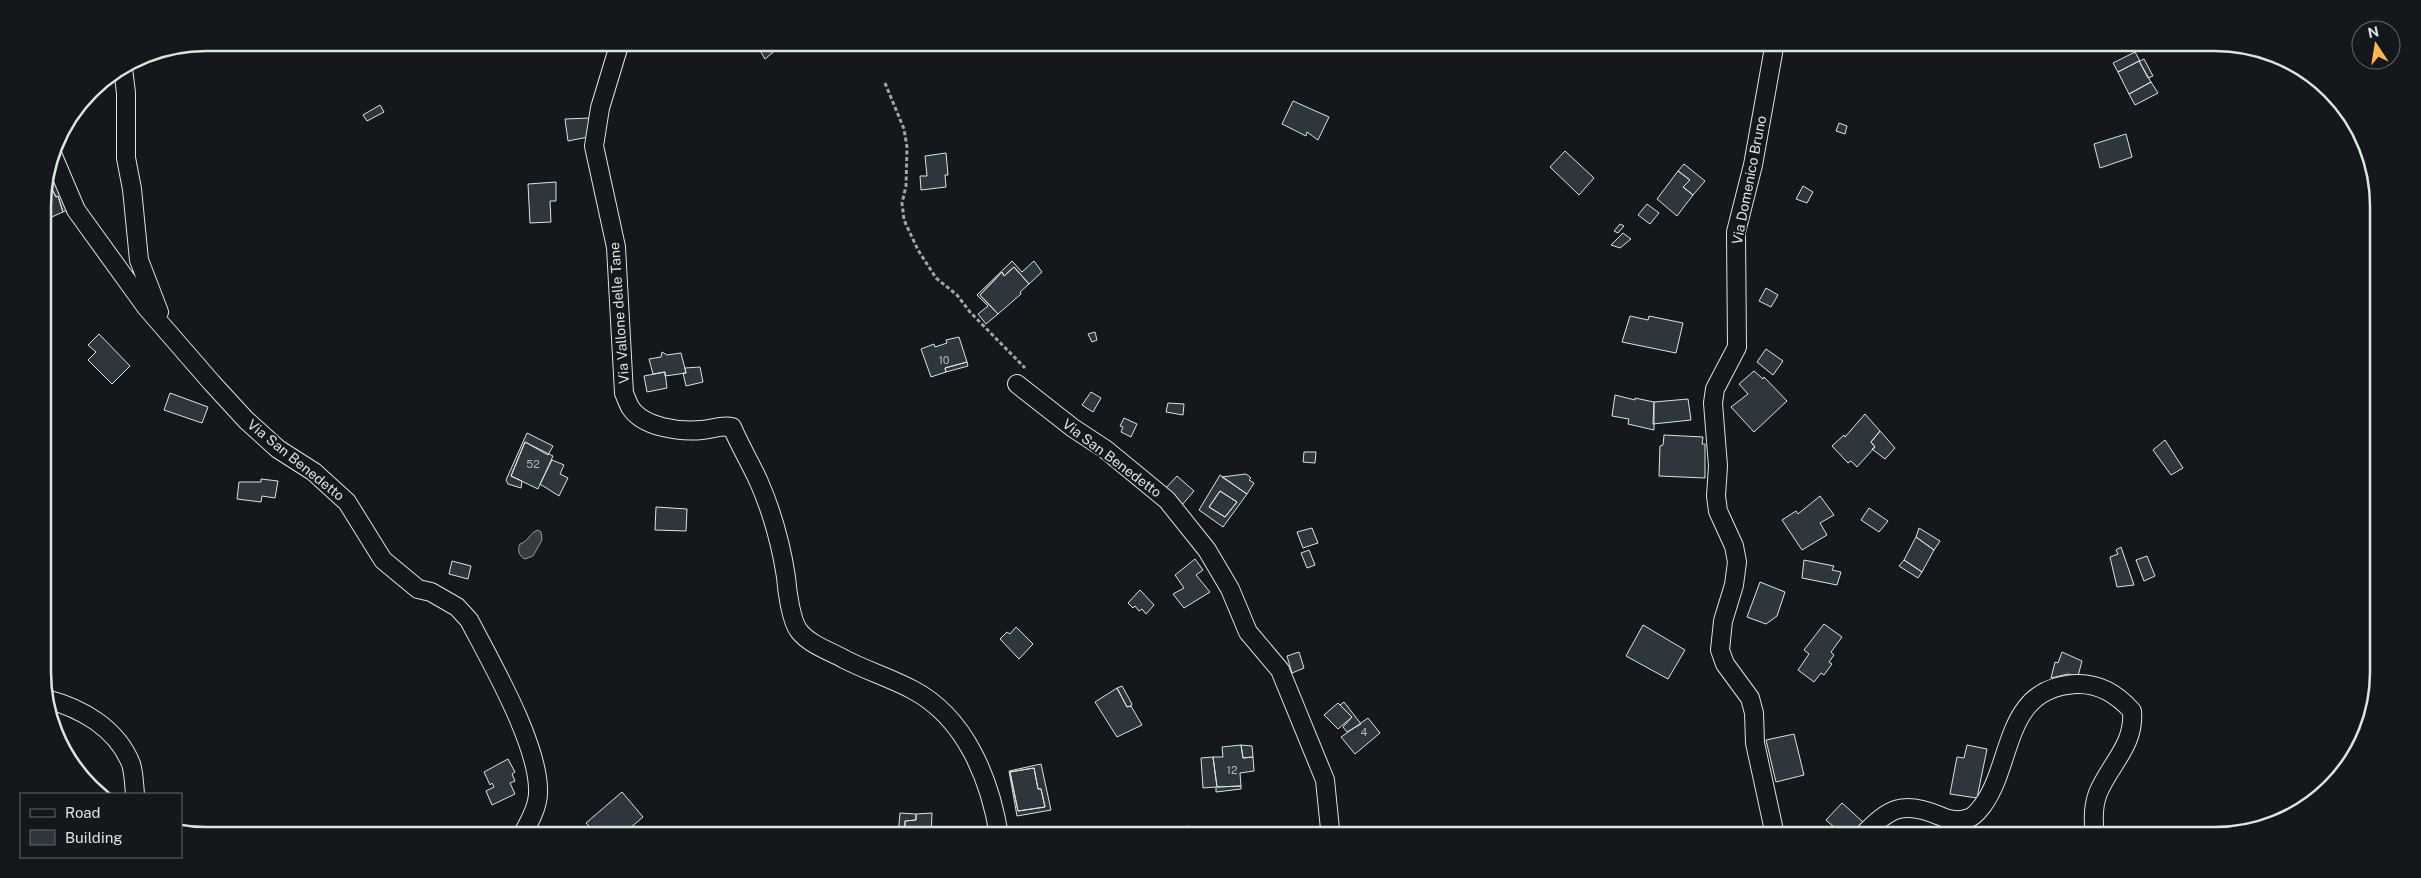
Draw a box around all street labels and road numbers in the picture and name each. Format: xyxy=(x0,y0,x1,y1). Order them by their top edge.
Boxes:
street label: Via Domenico Bruno xyxy=(1729,114,1769,246)
street label: Via Vallone delle Tane xyxy=(606,242,632,384)
street label: Via San Benedetto xyxy=(244,416,348,504)
street label: Via San Benedetto xyxy=(1059,416,1165,500)

